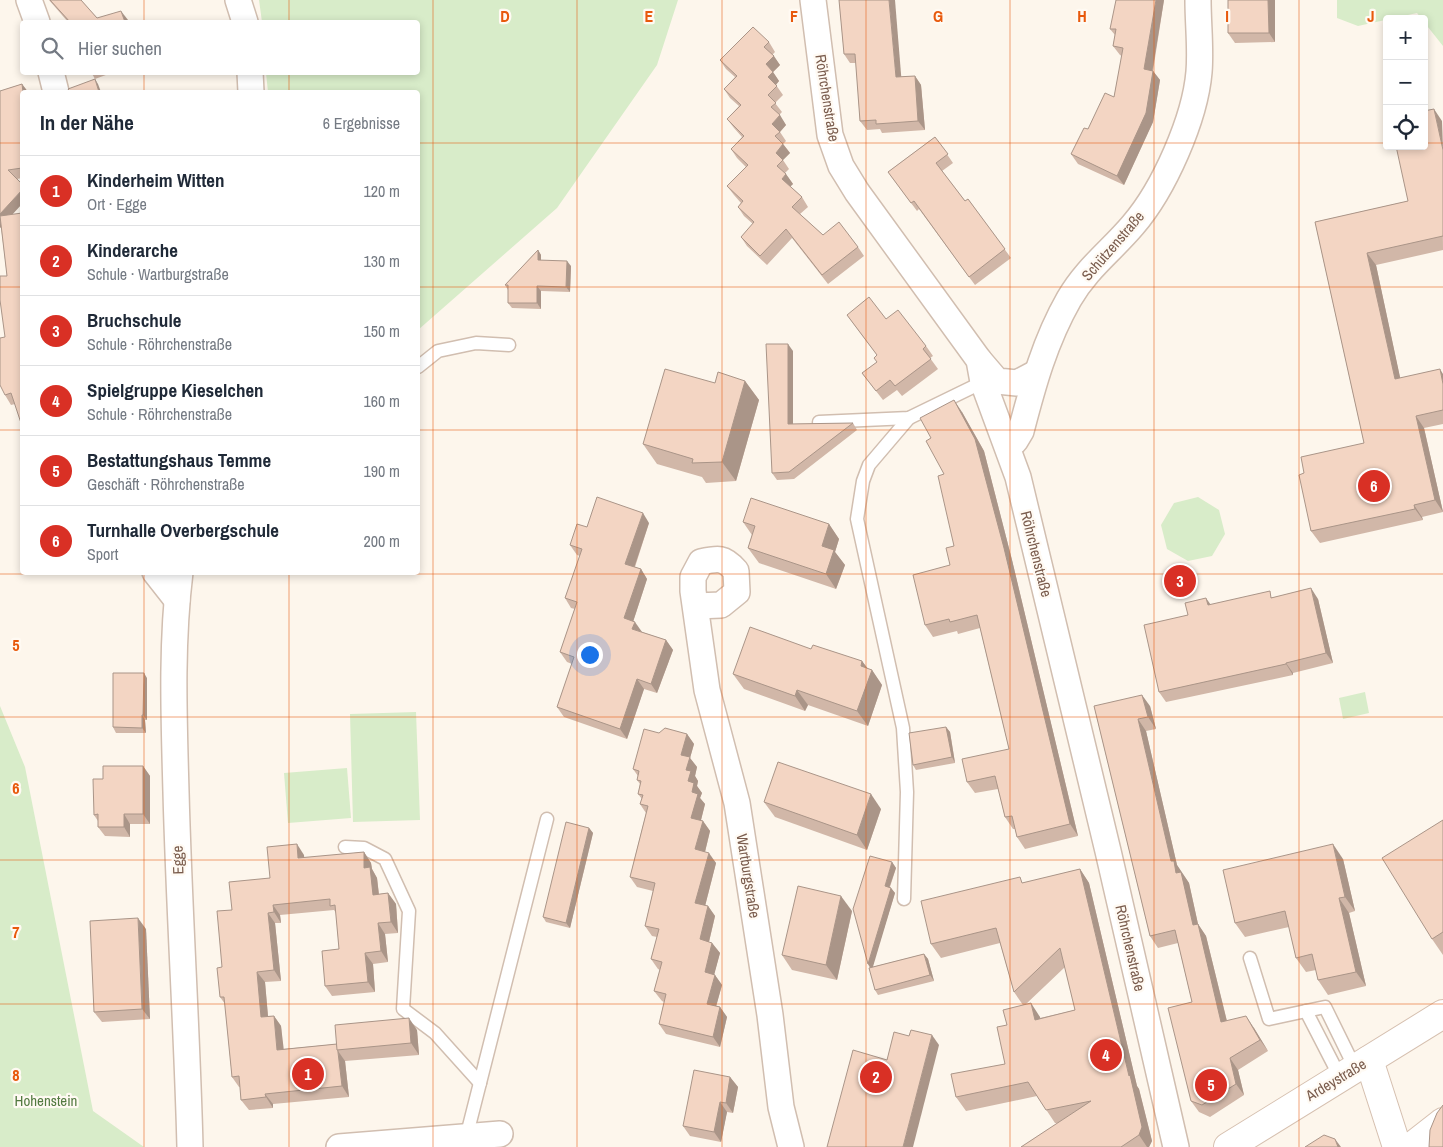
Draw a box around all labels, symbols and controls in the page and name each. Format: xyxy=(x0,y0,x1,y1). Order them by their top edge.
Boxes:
text: D xyxy=(500,5,510,27)
text: E xyxy=(645,5,654,27)
text: F xyxy=(790,5,798,27)
text: G xyxy=(933,5,943,27)
text: H xyxy=(1077,5,1087,27)
text: I xyxy=(1225,5,1229,27)
text: J xyxy=(1367,5,1375,27)
map controls xyxy=(1383,15,1428,150)
button: + xyxy=(1383,15,1428,60)
search box xyxy=(20,20,420,75)
icon: search xyxy=(38,34,66,62)
text: Hier suchen xyxy=(78,35,162,61)
street label: Röhrchenstraße xyxy=(810,53,845,143)
button: − xyxy=(1383,60,1428,105)
button: locate xyxy=(1383,105,1428,150)
text: In der Nähe xyxy=(40,108,134,137)
text: 6 Ergebnisse xyxy=(323,112,400,134)
text: Kinderheim Witten xyxy=(87,167,225,193)
text: 1 xyxy=(52,180,60,202)
text: 120 m xyxy=(364,180,400,202)
text: Ort · Egge xyxy=(87,193,147,215)
street label: Schützenstraße xyxy=(1076,206,1149,285)
text: Kinderarche xyxy=(87,237,178,263)
text: 2 xyxy=(52,250,60,272)
text: 130 m xyxy=(364,250,400,272)
text: Schule · Wartburgstraße xyxy=(87,263,229,285)
text: Bruchschule xyxy=(87,307,181,333)
text: 3 xyxy=(52,320,60,342)
text: 150 m xyxy=(364,320,400,342)
text: Schule · Röhrchenstraße xyxy=(87,333,232,355)
text: Spielgruppe Kieselchen xyxy=(87,377,264,403)
text: 4 xyxy=(52,390,60,412)
text: 160 m xyxy=(364,390,400,412)
text: Schule · Röhrchenstraße xyxy=(87,403,232,425)
text: Bestattungshaus Temme xyxy=(87,447,271,473)
text: 5 xyxy=(52,460,60,482)
text: 190 m xyxy=(364,460,400,482)
pin: 6 xyxy=(1358,467,1390,505)
text: Geschäft · Röhrchenstraße xyxy=(87,473,245,495)
street label: Röhrchenstraße xyxy=(1016,509,1057,599)
text: Turnhalle Overbergschule xyxy=(87,517,279,543)
text: 6 xyxy=(52,530,60,552)
text: 200 m xyxy=(364,530,400,552)
text: Sport xyxy=(87,543,118,565)
pin: 3 xyxy=(1164,562,1196,600)
text: 5 xyxy=(12,634,20,656)
your location xyxy=(577,642,603,668)
text: 6 xyxy=(12,777,20,799)
street label: Wartburgstraße xyxy=(731,832,766,920)
street label: Egge xyxy=(167,845,188,875)
street label: Röhrchenstraße xyxy=(1110,903,1151,993)
text: 7 xyxy=(12,921,20,943)
pin: 4 xyxy=(1090,1036,1122,1074)
street label: Ardeystraße xyxy=(1301,1053,1370,1106)
pin: 1 xyxy=(292,1055,324,1093)
pin: 2 xyxy=(860,1058,892,1096)
text: 8 xyxy=(12,1064,20,1086)
pin: 5 xyxy=(1195,1066,1227,1104)
park label: Hohenstein xyxy=(15,1090,77,1111)

